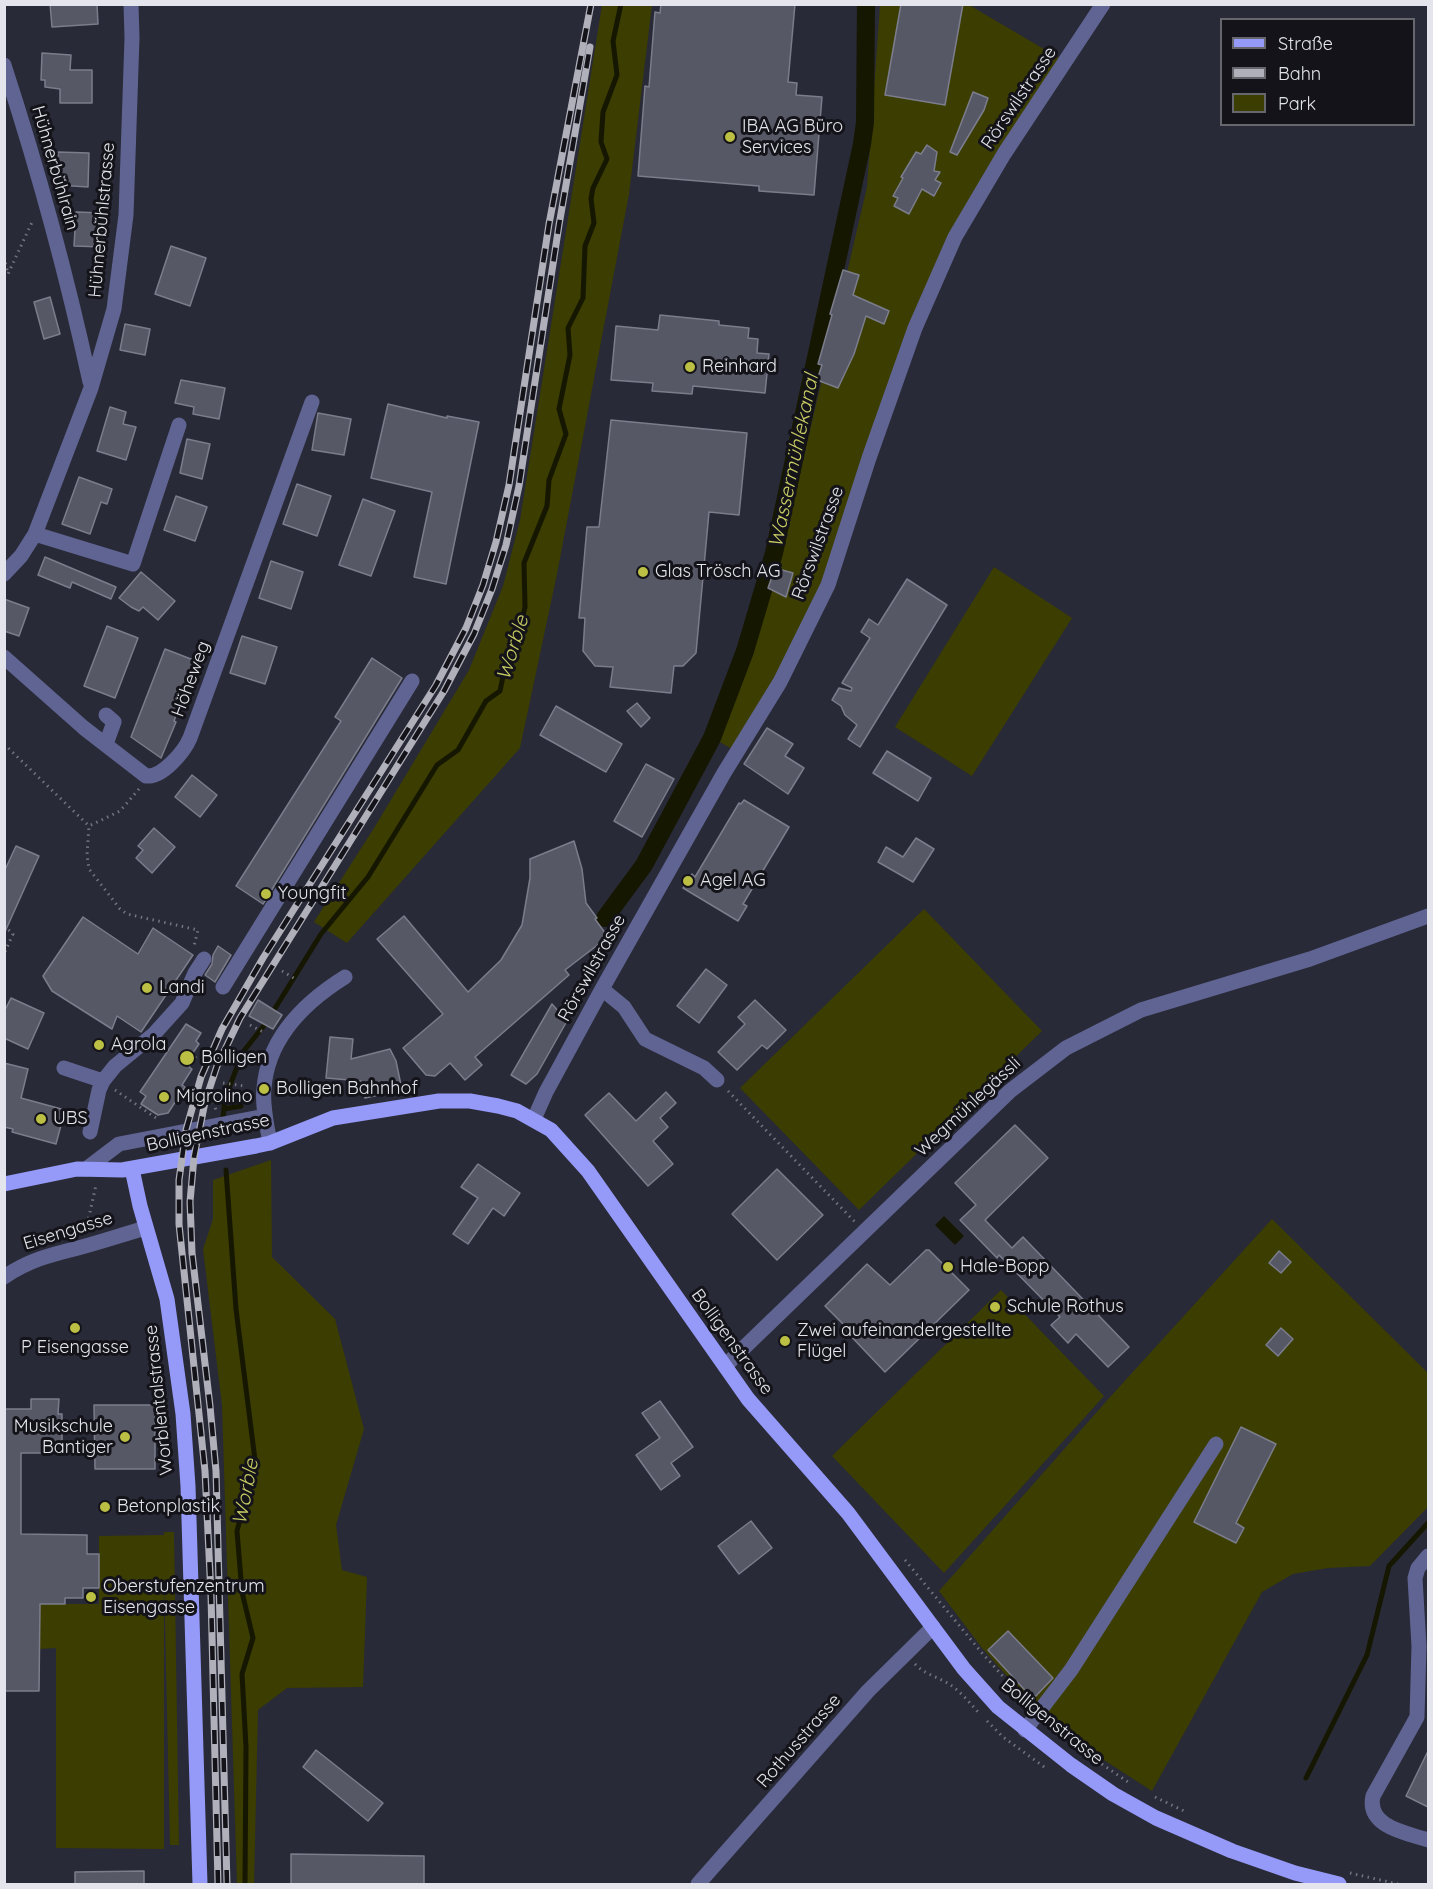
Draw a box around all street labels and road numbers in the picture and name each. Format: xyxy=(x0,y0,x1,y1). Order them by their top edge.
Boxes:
street label: Rörswilstrasse xyxy=(977,43,1061,153)
street label: Hühnerbühlrain xyxy=(27,103,83,233)
street label: Hühnerbühlstrasse xyxy=(84,142,120,298)
street label: Rörswilstrasse xyxy=(787,483,849,603)
street label: Höheweg xyxy=(167,638,215,720)
street label: Rörswilstrasse xyxy=(554,911,630,1025)
street label: Wegmühlegässli xyxy=(911,1053,1025,1161)
street label: Bolligenstrasse xyxy=(144,1109,272,1157)
street label: Eisengasse xyxy=(21,1207,115,1255)
street label: Bolligenstrasse xyxy=(686,1285,778,1399)
street label: Worblentalstrasse xyxy=(140,1324,178,1476)
street label: Bolligenstrasse xyxy=(996,1674,1108,1770)
street label: Rothusstrasse xyxy=(752,1690,846,1792)

